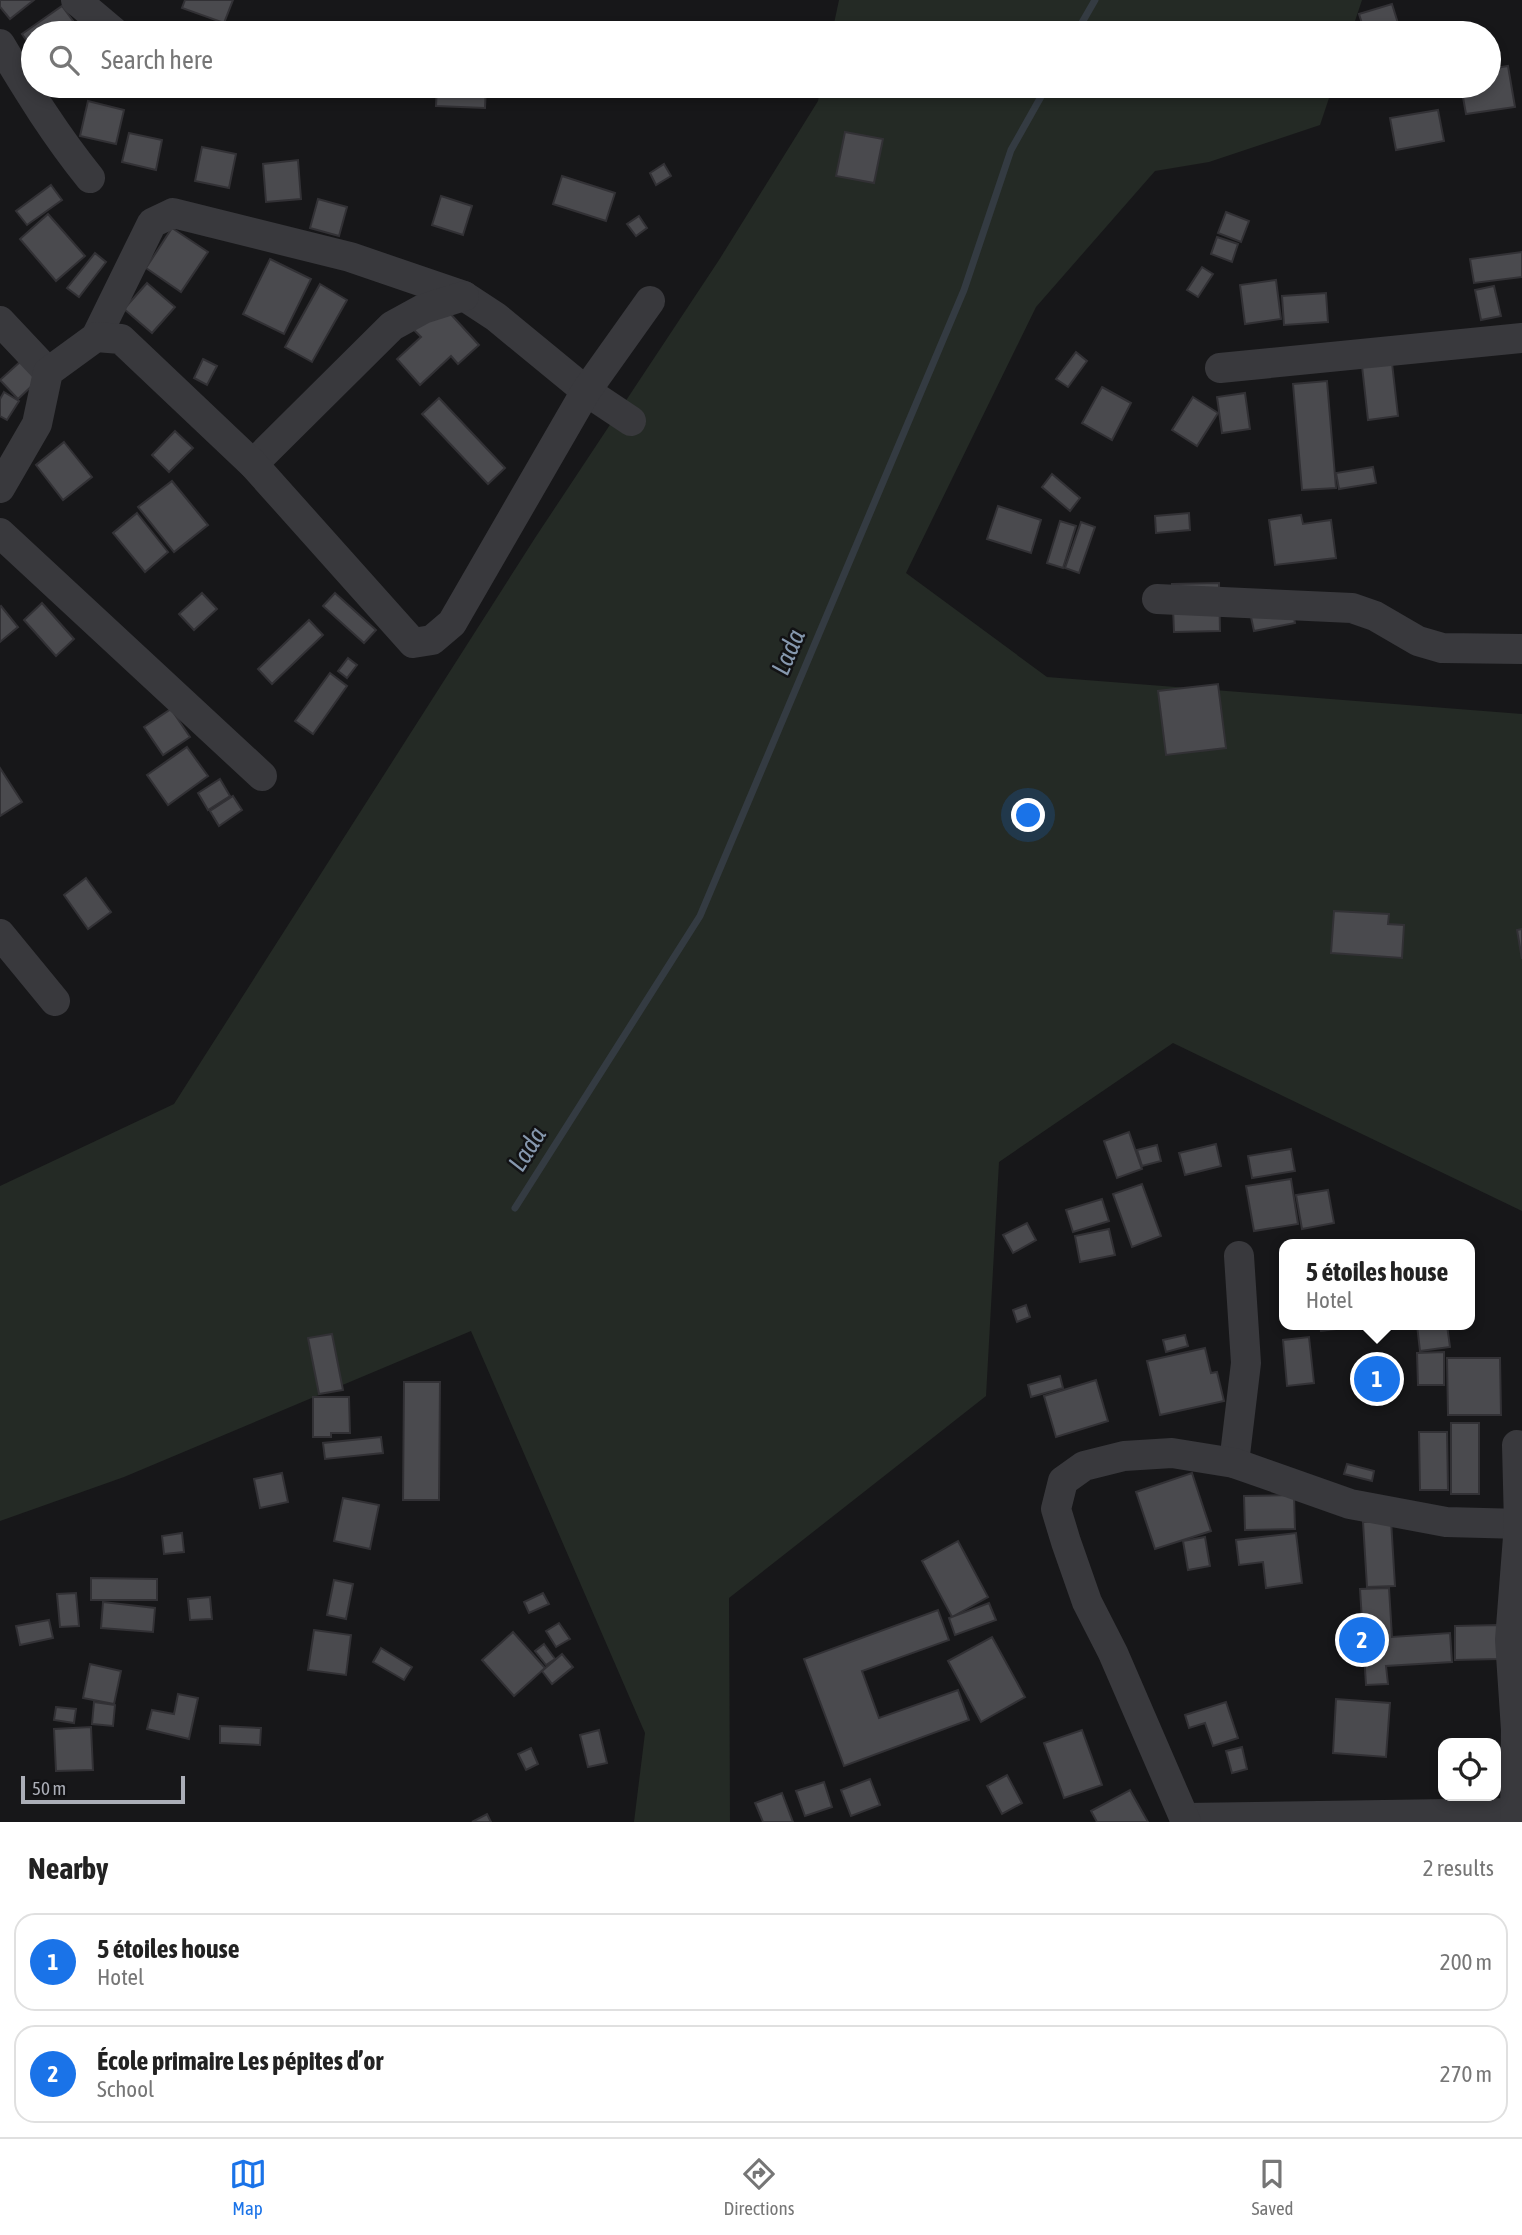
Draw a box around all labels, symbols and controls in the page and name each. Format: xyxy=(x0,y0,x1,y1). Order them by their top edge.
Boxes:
search box xyxy=(21,21,1501,98)
icon: search xyxy=(45,41,83,79)
text: Search here xyxy=(101,45,213,75)
water label: Lada xyxy=(765,625,811,679)
your location xyxy=(1011,798,1045,832)
water label: Lada xyxy=(502,1121,552,1177)
popup xyxy=(1279,1239,1475,1330)
text: 5 étoiles house xyxy=(1306,1257,1448,1287)
text: Hotel xyxy=(1306,1287,1353,1313)
pin: 1 xyxy=(1354,1353,1400,1405)
pin: 2 xyxy=(1339,1614,1385,1666)
map controls xyxy=(1438,1738,1501,1801)
button: locate xyxy=(1438,1738,1501,1801)
scale bar xyxy=(21,1773,186,1805)
text: 50 m xyxy=(32,1777,66,1799)
text: Nearby xyxy=(28,1851,108,1885)
text: 2 results xyxy=(1423,1855,1494,1881)
text: 5 étoiles house xyxy=(97,1934,240,1964)
text: 1 xyxy=(48,1949,58,1975)
text: 200 m xyxy=(1440,1949,1492,1975)
text: Hotel xyxy=(97,1964,144,1990)
text: École primaire Les pépites d’or xyxy=(97,2046,383,2076)
text: 2 xyxy=(48,2061,58,2087)
text: 270 m xyxy=(1440,2061,1492,2087)
text: School xyxy=(97,2076,154,2102)
tab: Map xyxy=(229,2155,267,2219)
tab: Directions xyxy=(724,2155,794,2219)
tab: Saved xyxy=(1251,2155,1293,2219)

